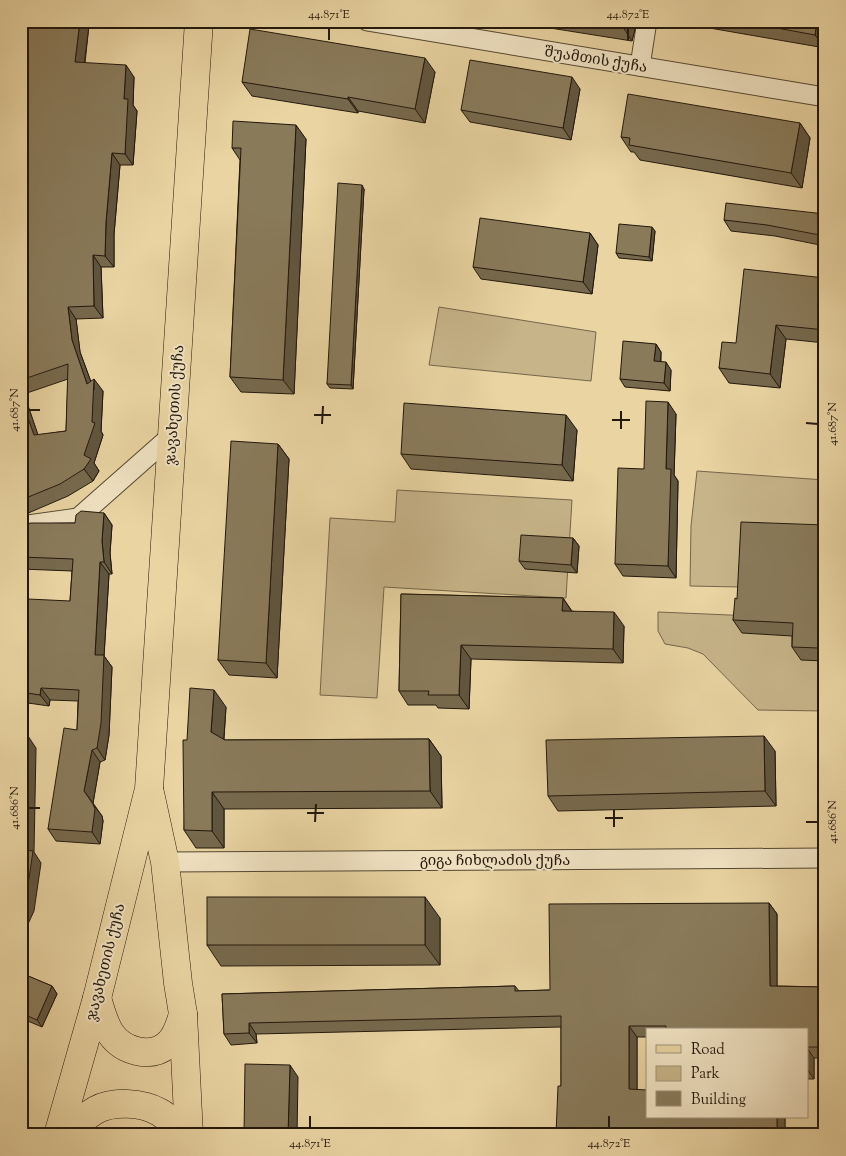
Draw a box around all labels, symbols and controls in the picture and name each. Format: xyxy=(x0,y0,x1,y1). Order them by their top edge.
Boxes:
text: 44.871°E xyxy=(308,6,351,24)
text: 44.872°E xyxy=(607,6,650,24)
street label: შუამთის ქუჩა xyxy=(543,42,649,79)
street label: ჯავახეთის ქუჩა xyxy=(161,344,190,466)
text: 41.687°N xyxy=(6,388,24,432)
text: 41.687°N xyxy=(824,402,842,446)
text: 41.686°N xyxy=(6,786,24,830)
text: 41.686°N xyxy=(824,800,842,844)
street label: გიგა ჩიხლაძის ქუჩა xyxy=(420,851,570,872)
street label: ჯავახეთის ქუჩა xyxy=(82,901,131,1023)
legend xyxy=(646,1028,808,1118)
text: Road xyxy=(691,1040,725,1061)
text: Park xyxy=(691,1064,720,1085)
text: Building xyxy=(691,1090,746,1111)
text: 44.871°E xyxy=(289,1135,332,1153)
text: 44.872°E xyxy=(588,1135,631,1153)

